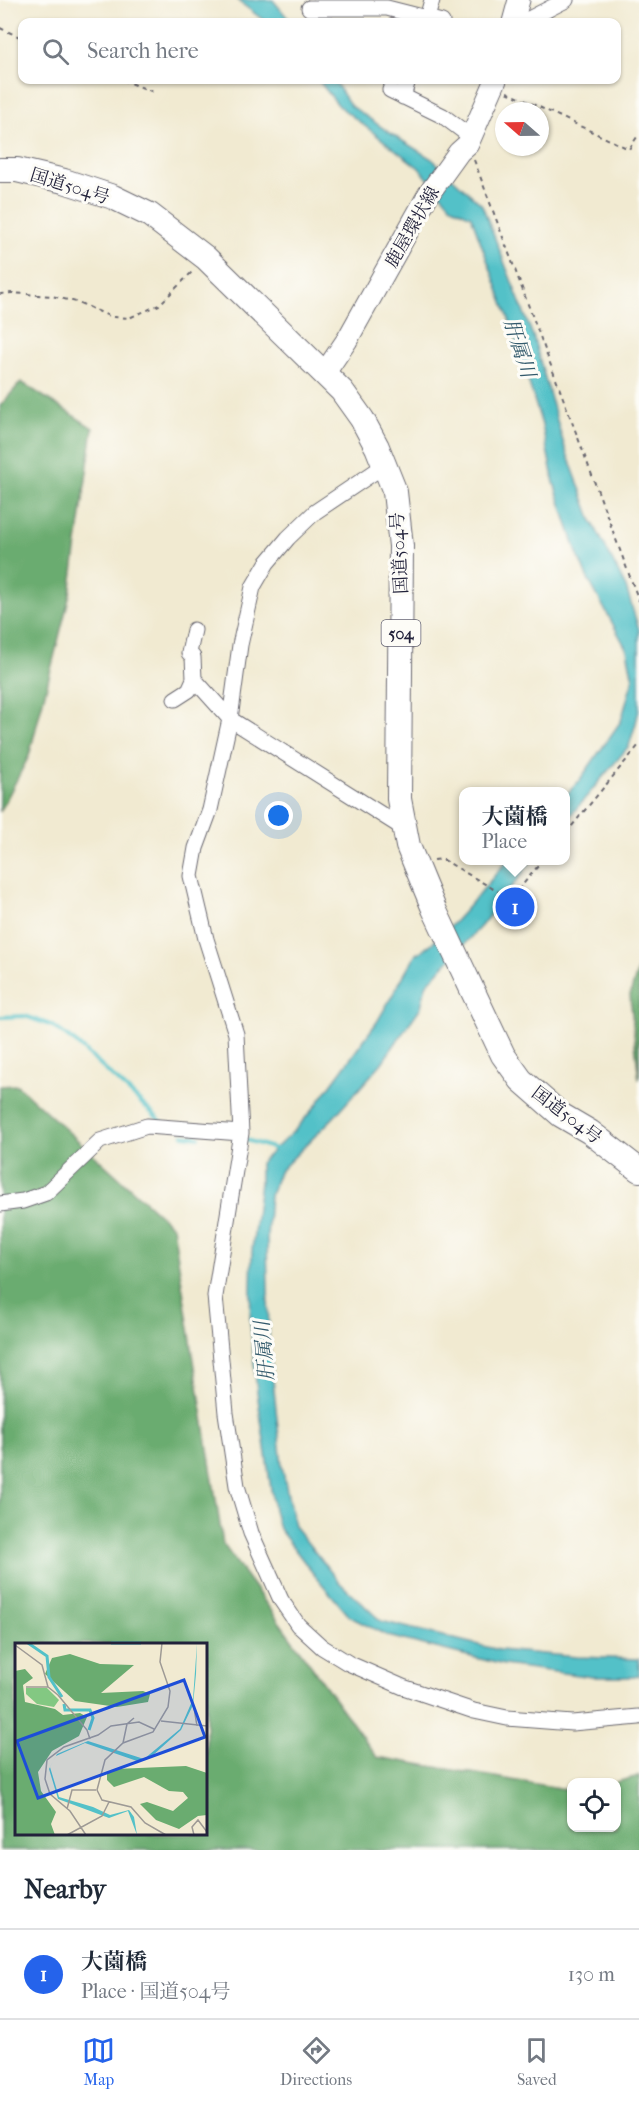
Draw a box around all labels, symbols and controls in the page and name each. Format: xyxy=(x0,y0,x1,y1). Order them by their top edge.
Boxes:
search box xyxy=(18,18,621,84)
icon: search xyxy=(39,35,72,68)
text: Search here xyxy=(87,38,199,64)
north arrow xyxy=(495,102,549,156)
street label: 国道504号 xyxy=(28,164,112,209)
street label: 鹿屋環状線 xyxy=(381,183,444,271)
water label: 肝属川 xyxy=(499,316,540,382)
street label: 国道504号 xyxy=(387,511,412,595)
road number: 504 xyxy=(382,620,420,646)
popup xyxy=(459,787,570,865)
your location xyxy=(264,801,293,830)
text: 大薗橋 xyxy=(481,804,548,830)
text: Place xyxy=(481,830,527,853)
pin: 1 xyxy=(496,884,534,930)
street label: 国道504号 xyxy=(528,1082,606,1148)
water label: 肝属川 xyxy=(250,1318,279,1382)
inset map xyxy=(15,1643,207,1835)
map controls xyxy=(567,1778,621,1832)
button: locate xyxy=(567,1778,621,1832)
text: Nearby xyxy=(24,1874,106,1905)
text: 大薗橋 xyxy=(81,1949,147,1975)
text: 1 xyxy=(40,1963,47,1986)
text: 130 m xyxy=(568,1963,615,1986)
text: Place · 国道504号 xyxy=(81,1980,230,2003)
tab: Map xyxy=(82,2034,115,2089)
tab: Directions xyxy=(280,2034,352,2089)
tab: Saved xyxy=(517,2034,557,2089)

